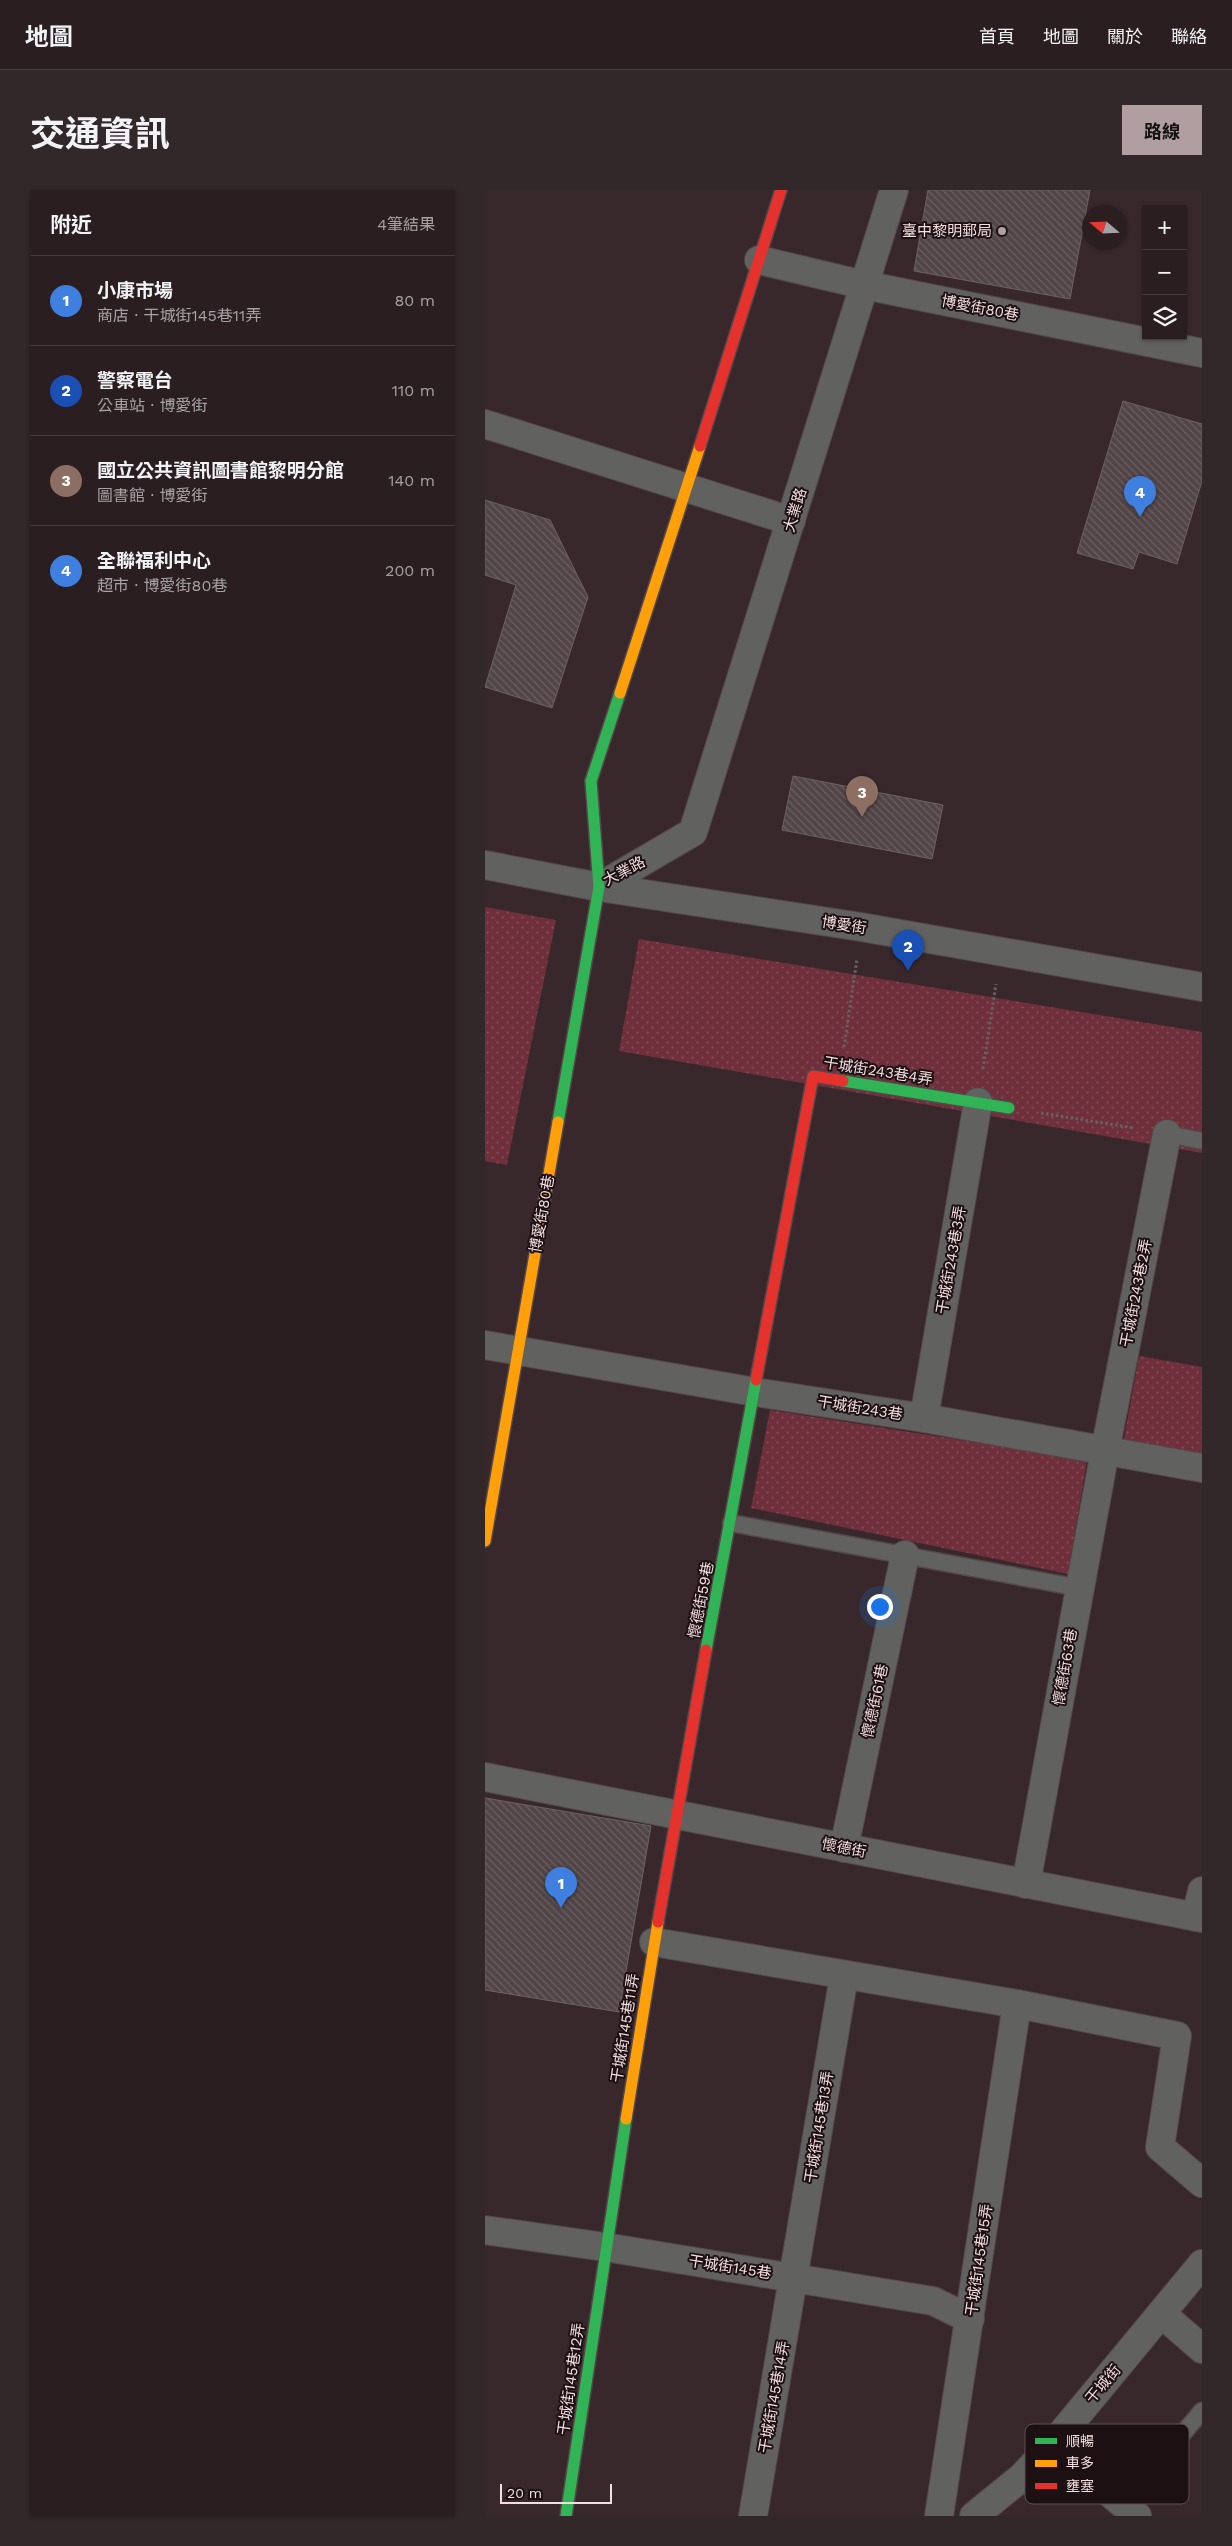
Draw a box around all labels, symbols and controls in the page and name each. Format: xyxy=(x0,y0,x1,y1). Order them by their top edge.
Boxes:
text: 地圖 xyxy=(25,23,73,51)
text: 首頁 xyxy=(979,26,1015,47)
text: 地圖 xyxy=(1043,26,1079,47)
text: 關於 xyxy=(1107,26,1143,47)
text: 聯絡 xyxy=(1171,26,1207,47)
button: 路線 xyxy=(1122,105,1202,155)
text: 交通資訊 xyxy=(30,113,170,155)
north arrow xyxy=(1082,205,1127,250)
map controls xyxy=(1142,205,1187,340)
button: + xyxy=(1142,205,1187,250)
text: 附近 xyxy=(50,212,92,237)
text: 4筆結果 xyxy=(377,215,435,234)
place label: 臺中黎明郵局 xyxy=(902,222,992,240)
marker: 臺中黎明郵局 xyxy=(996,225,1008,237)
button: − xyxy=(1142,250,1187,295)
text: 小康市場 xyxy=(97,279,173,302)
text: 1 xyxy=(63,291,69,310)
text: 80 m xyxy=(394,291,435,310)
street label: 博愛街80巷 xyxy=(940,292,1020,324)
button: layers xyxy=(1142,295,1187,340)
text: 商店 · 干城街145巷11弄 xyxy=(97,306,261,325)
text: 警察電台 xyxy=(97,369,173,392)
text: 2 xyxy=(61,381,71,400)
text: 110 m xyxy=(392,381,435,400)
text: 公車站 · 博愛街 xyxy=(97,396,208,415)
text: 國立公共資訊圖書館黎明分館 xyxy=(97,459,344,482)
text: 3 xyxy=(61,471,71,490)
text: 140 m xyxy=(388,471,435,490)
pin: 4 xyxy=(1124,476,1156,517)
text: 圖書館 · 博愛街 xyxy=(97,486,208,505)
street label: 大業路 xyxy=(780,486,810,534)
text: 全聯福利中心 xyxy=(97,549,211,572)
text: 4 xyxy=(61,561,71,580)
text: 200 m xyxy=(385,561,435,580)
text: 超市 · 博愛街80巷 xyxy=(97,576,227,595)
pin: 3 xyxy=(846,776,878,817)
street label: 大業路 xyxy=(600,852,648,890)
street label: 博愛街 xyxy=(820,913,868,937)
pin: 2 xyxy=(892,930,924,971)
street label: 干城街243巷4弄 xyxy=(822,1053,934,1089)
street label: 博愛街80巷 xyxy=(526,1174,558,1254)
street label: 干城街243巷3弄 xyxy=(933,1204,969,1316)
street label: 干城街243巷2弄 xyxy=(1117,1237,1155,1349)
street label: 干城街243巷 xyxy=(816,1392,904,1424)
street label: 懷德街59巷 xyxy=(685,1560,717,1640)
your location xyxy=(867,1594,893,1620)
street label: 懷德街63巷 xyxy=(1049,1627,1081,1707)
street label: 懷德街61巷 xyxy=(858,1662,892,1740)
street label: 懷德街 xyxy=(820,1835,868,1861)
pin: 1 xyxy=(545,1867,577,1908)
street label: 干城街145巷11弄 xyxy=(607,1972,643,2084)
street label: 干城街145巷13弄 xyxy=(801,2070,837,2184)
street label: 干城街145巷15弄 xyxy=(962,2203,996,2317)
street label: 干城街145巷 xyxy=(687,2252,773,2282)
street label: 干城街145巷12弄 xyxy=(554,2322,588,2436)
street label: 干城街145巷14弄 xyxy=(755,2339,793,2455)
street label: 干城街 xyxy=(1082,2361,1124,2407)
legend xyxy=(1025,2424,1189,2504)
text: 順暢 xyxy=(1066,2433,1094,2449)
text: 車多 xyxy=(1066,2455,1094,2471)
text: 壅塞 xyxy=(1066,2478,1094,2494)
scale bar xyxy=(500,2481,613,2504)
text: 20 m xyxy=(507,2485,542,2501)

